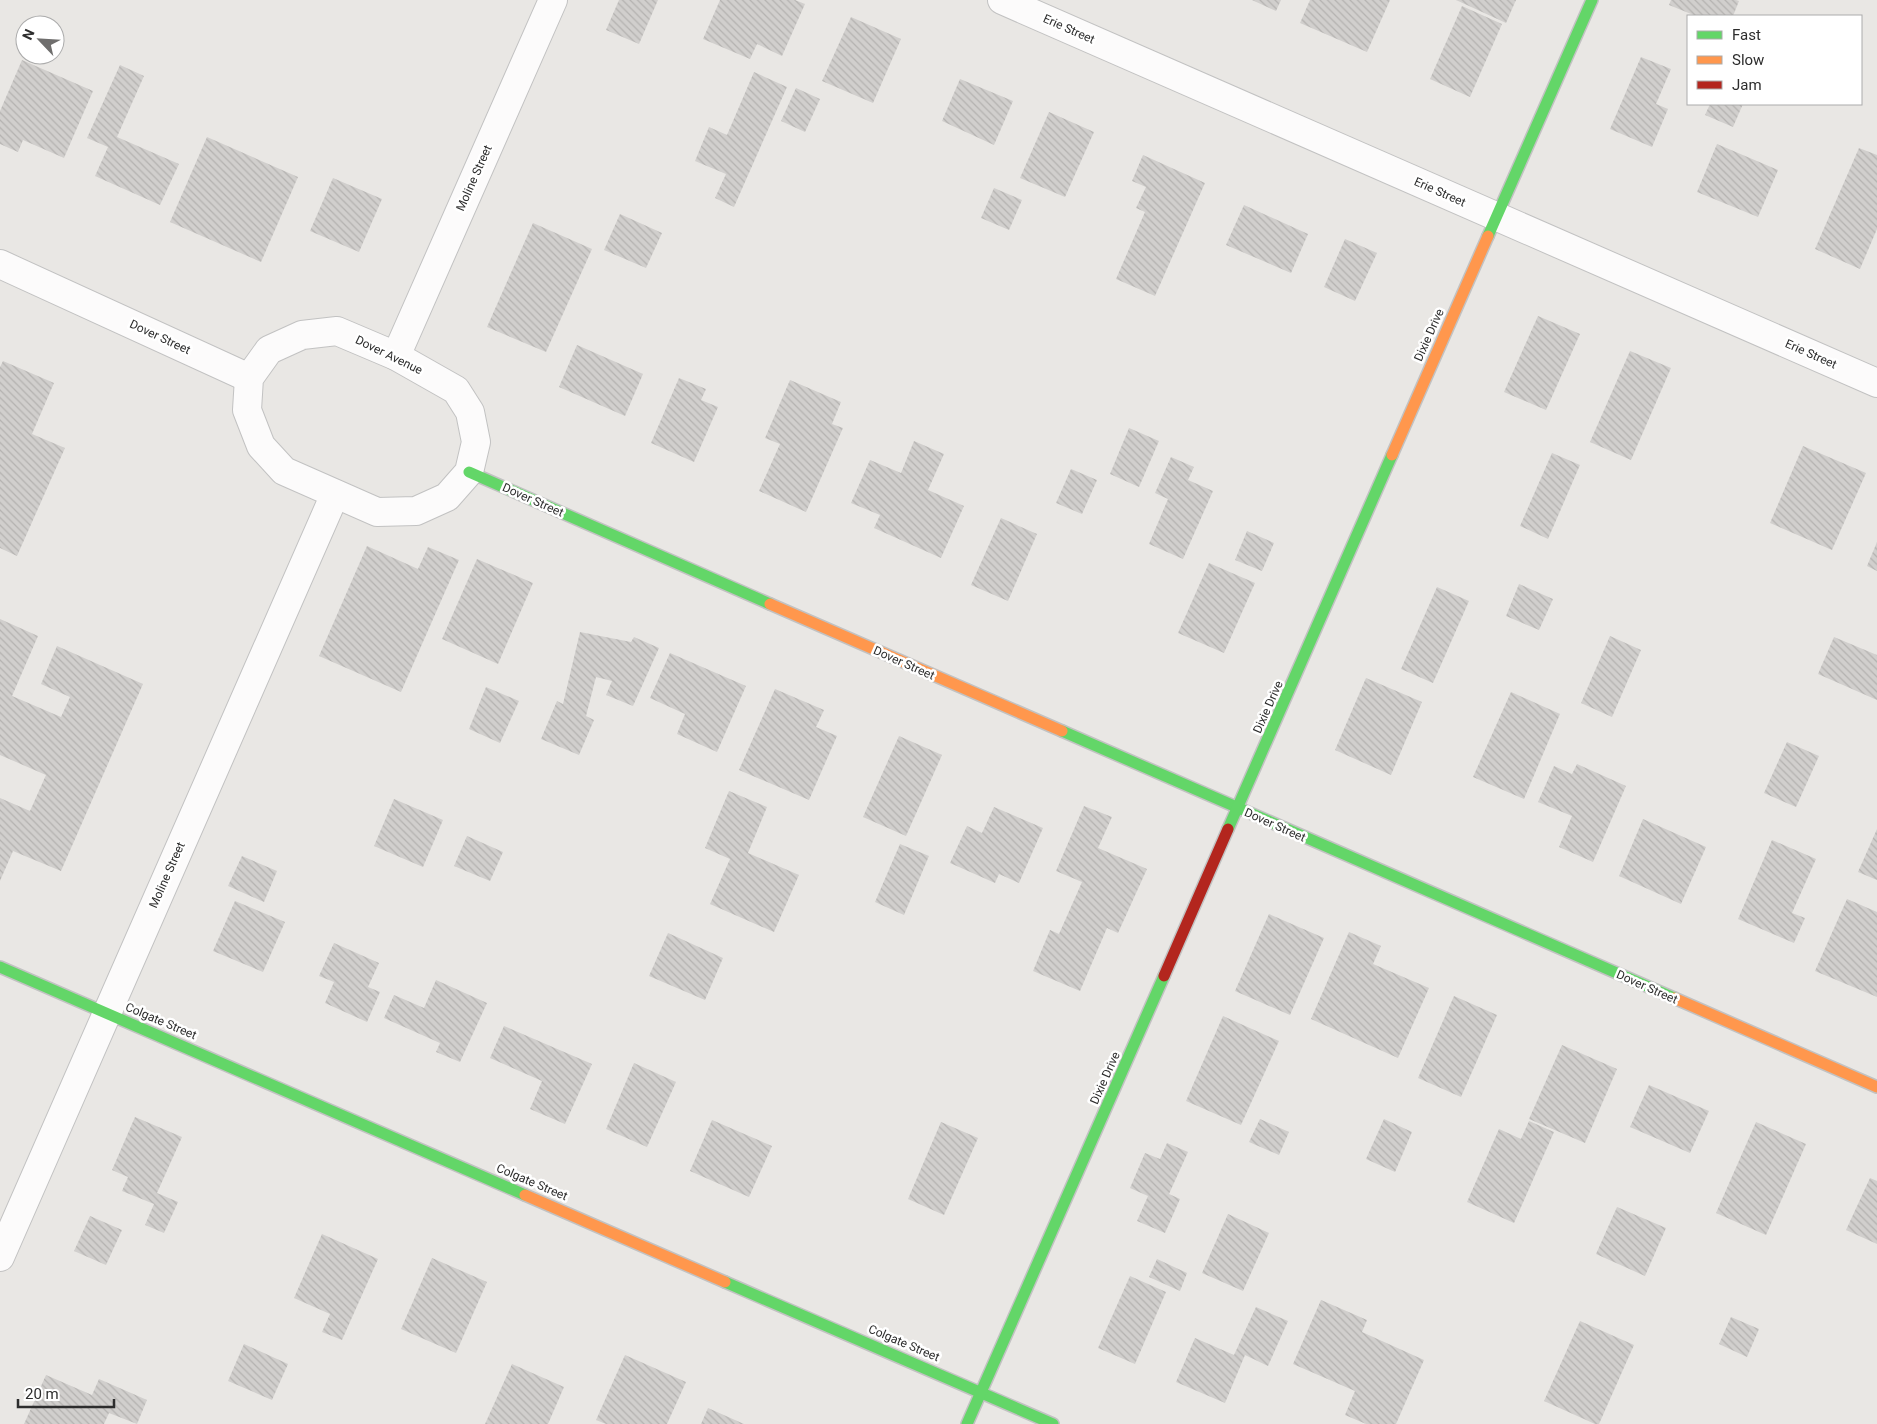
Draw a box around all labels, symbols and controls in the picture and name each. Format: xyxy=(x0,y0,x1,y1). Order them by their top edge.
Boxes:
street label: Erie Street xyxy=(1041,11,1097,47)
north arrow xyxy=(15,15,65,65)
legend xyxy=(1687,15,1862,105)
text: Fast xyxy=(1732,26,1761,44)
text: N xyxy=(19,27,38,42)
text: Slow xyxy=(1732,51,1764,69)
text: Jam xyxy=(1732,76,1762,94)
street label: Moline Street xyxy=(453,143,495,213)
street label: Erie Street xyxy=(1412,174,1468,210)
street label: Dixie Drive xyxy=(1411,307,1447,363)
street label: Dover Street xyxy=(127,317,193,357)
street label: Dover Avenue xyxy=(353,333,425,377)
street label: Erie Street xyxy=(1783,336,1839,372)
street label: Dover Street xyxy=(500,480,566,520)
street label: Dover Street xyxy=(871,643,937,683)
street label: Dixie Drive xyxy=(1250,679,1286,735)
street label: Dover Street xyxy=(1242,805,1308,845)
street label: Moline Street xyxy=(146,840,188,910)
street label: Dover Street xyxy=(1614,967,1680,1007)
street label: Colgate Street xyxy=(123,1000,199,1042)
street label: Dixie Drive xyxy=(1087,1050,1123,1106)
street label: Colgate Street xyxy=(494,1161,570,1203)
street label: Colgate Street xyxy=(866,1322,942,1364)
scale bar xyxy=(18,1376,114,1408)
text: 20 m xyxy=(25,1385,59,1403)

